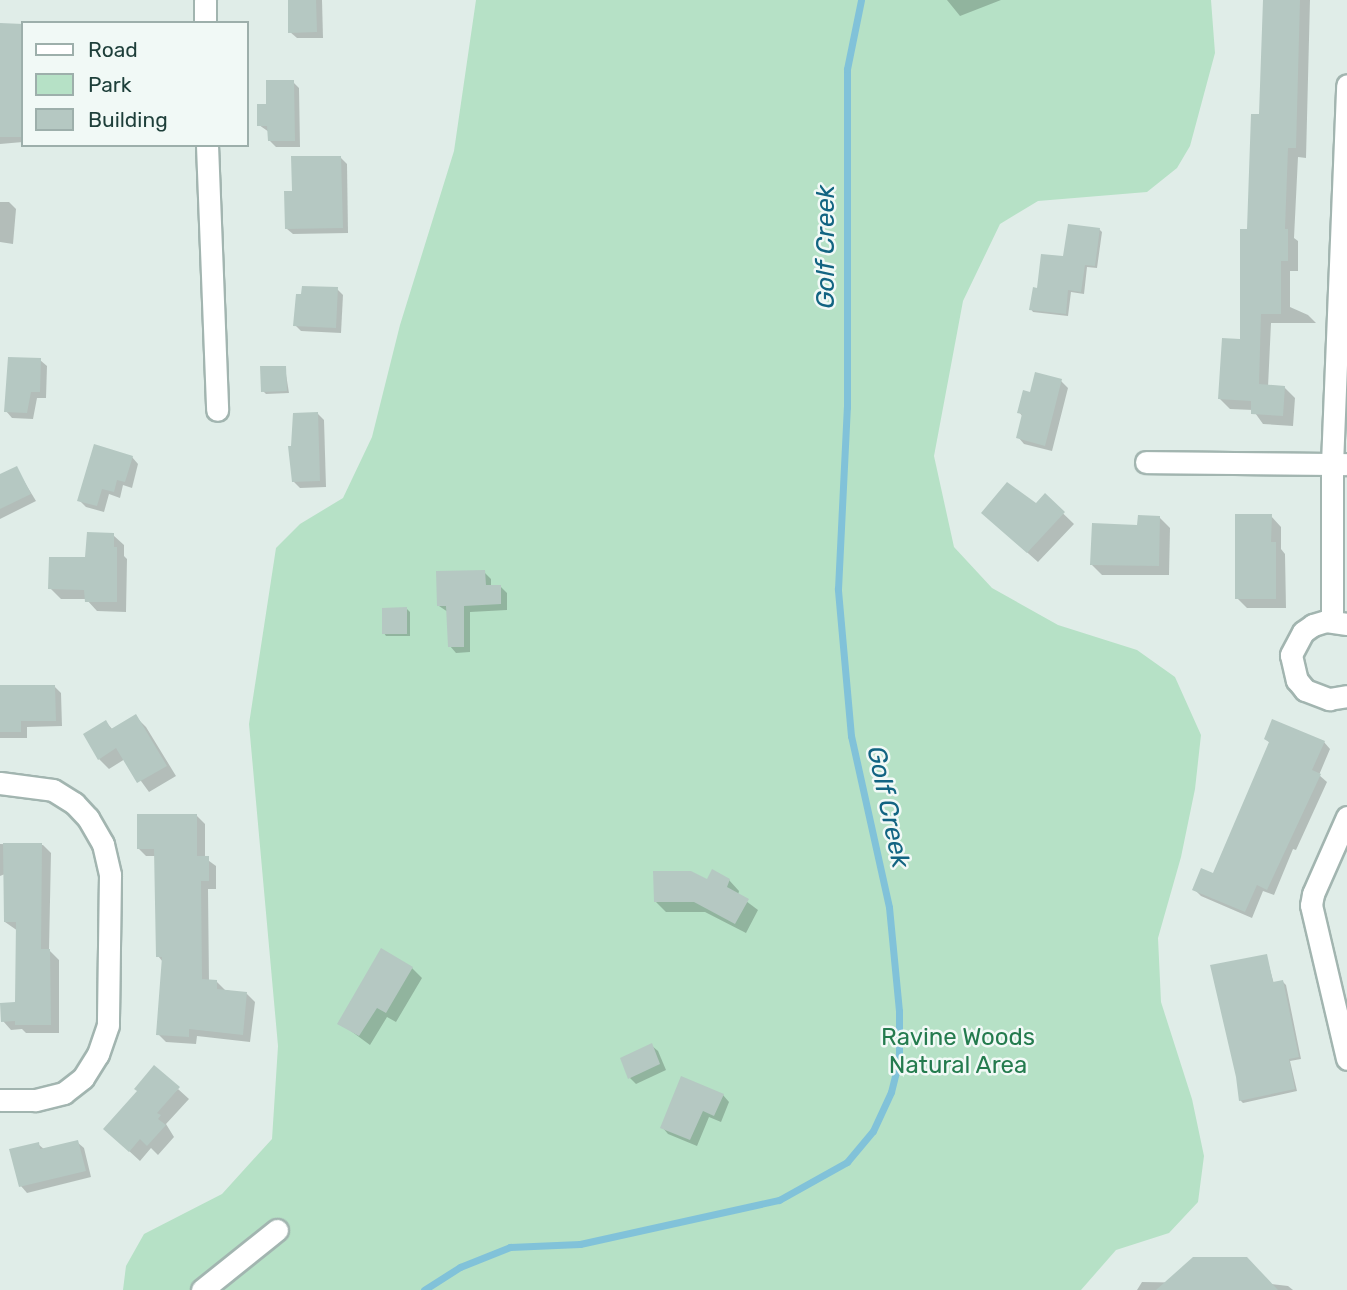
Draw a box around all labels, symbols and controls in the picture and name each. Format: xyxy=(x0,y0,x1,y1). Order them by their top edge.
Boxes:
legend xyxy=(21,21,248,147)
text: Road xyxy=(88,37,138,62)
text: Park xyxy=(88,72,132,97)
text: Building xyxy=(88,107,168,132)
water label: Golf Creek xyxy=(810,185,842,309)
water label: Golf Creek xyxy=(860,743,916,871)
park label: Ravine Woods Natural Area xyxy=(881,1024,1035,1080)

